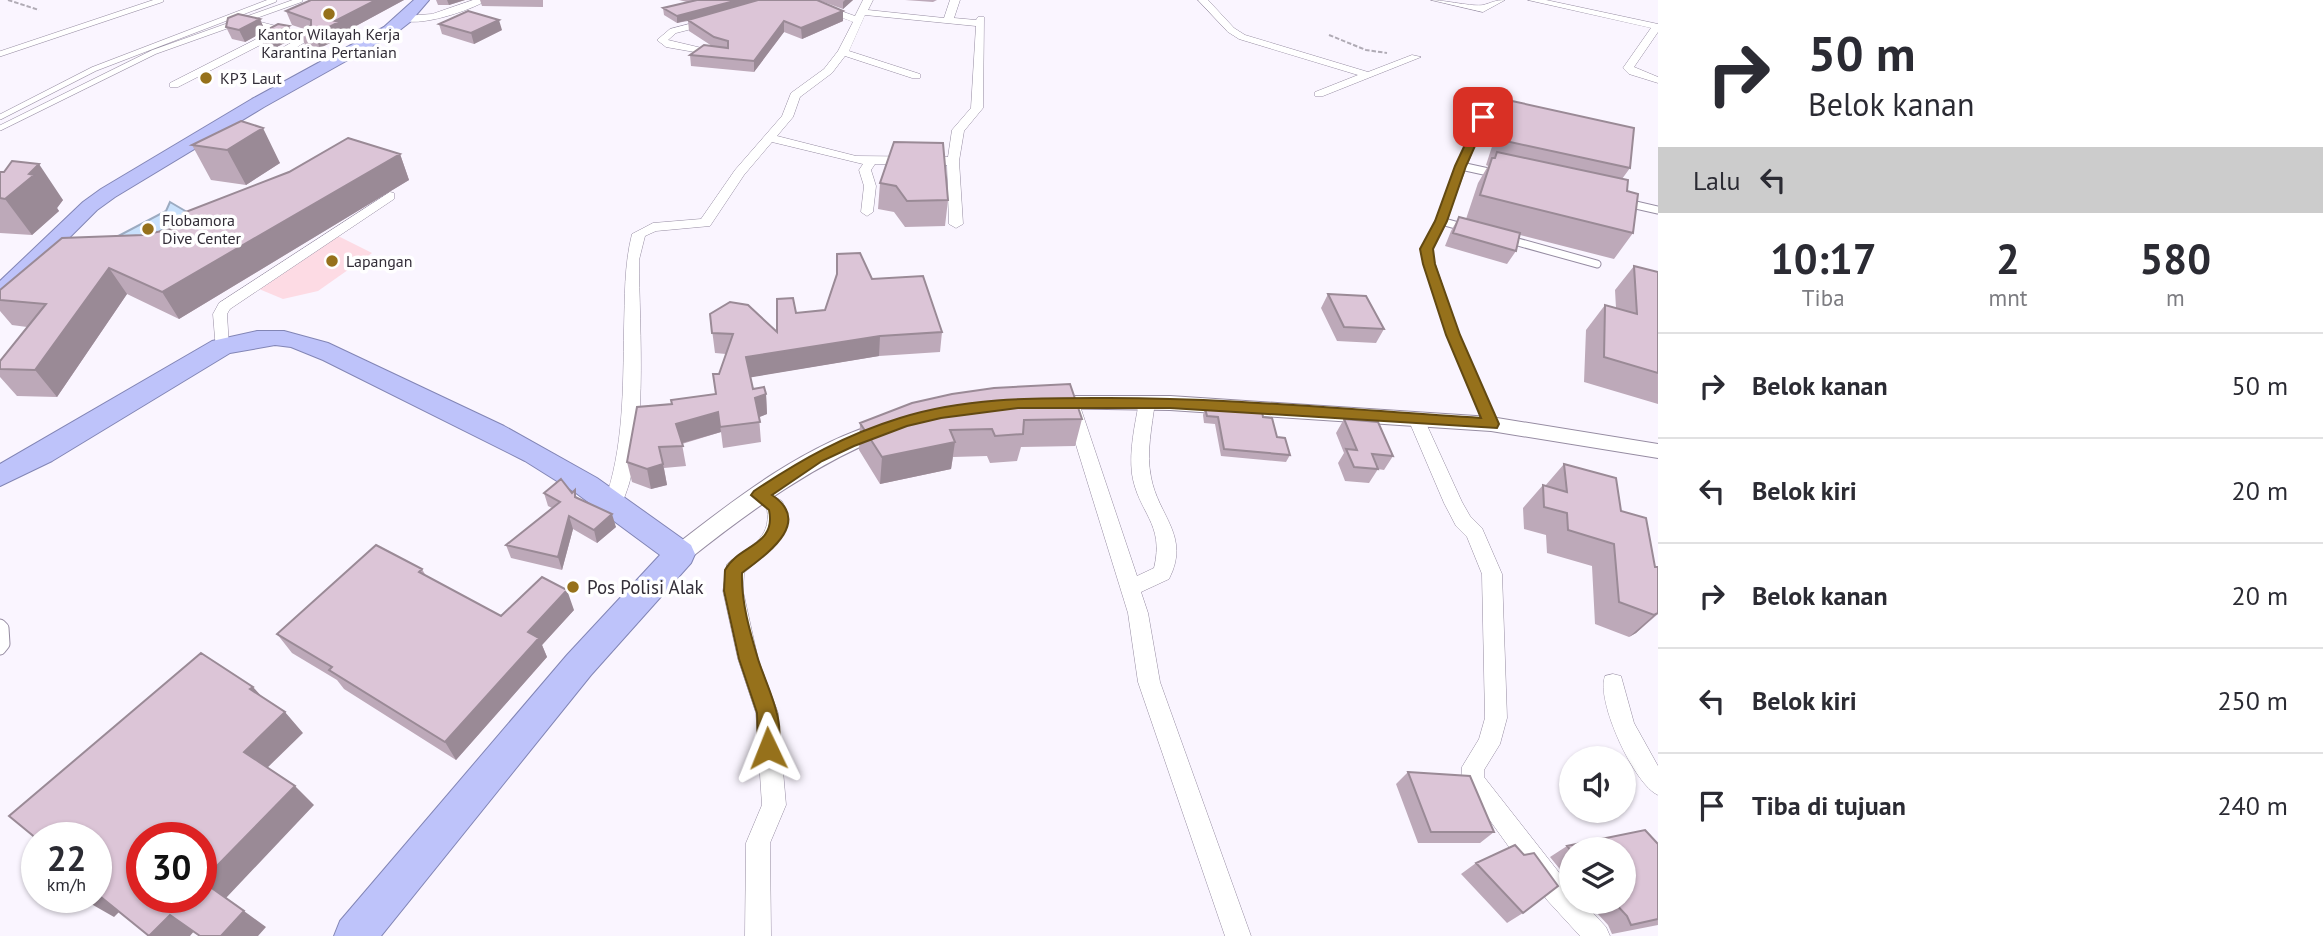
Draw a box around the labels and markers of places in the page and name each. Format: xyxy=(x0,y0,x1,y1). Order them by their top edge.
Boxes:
marker: Kantor Wilayah Kerja Karantina Pertanian xyxy=(321,6,337,22)
place label: Kantor Wilayah Kerja Karantina Pertanian xyxy=(258,24,400,62)
place label: KP3 Laut xyxy=(220,68,282,88)
marker: KP3 Laut xyxy=(198,70,214,86)
pin xyxy=(1453,87,1513,147)
place label: Flobamora Dive Center xyxy=(162,210,242,248)
marker: Flobamora Dive Center xyxy=(140,221,156,237)
place label: Lapangan xyxy=(346,251,413,271)
marker: Lapangan xyxy=(324,253,340,269)
place label: Pos Polisi Alak xyxy=(587,575,704,599)
marker: Pos Polisi Alak xyxy=(565,579,581,595)

